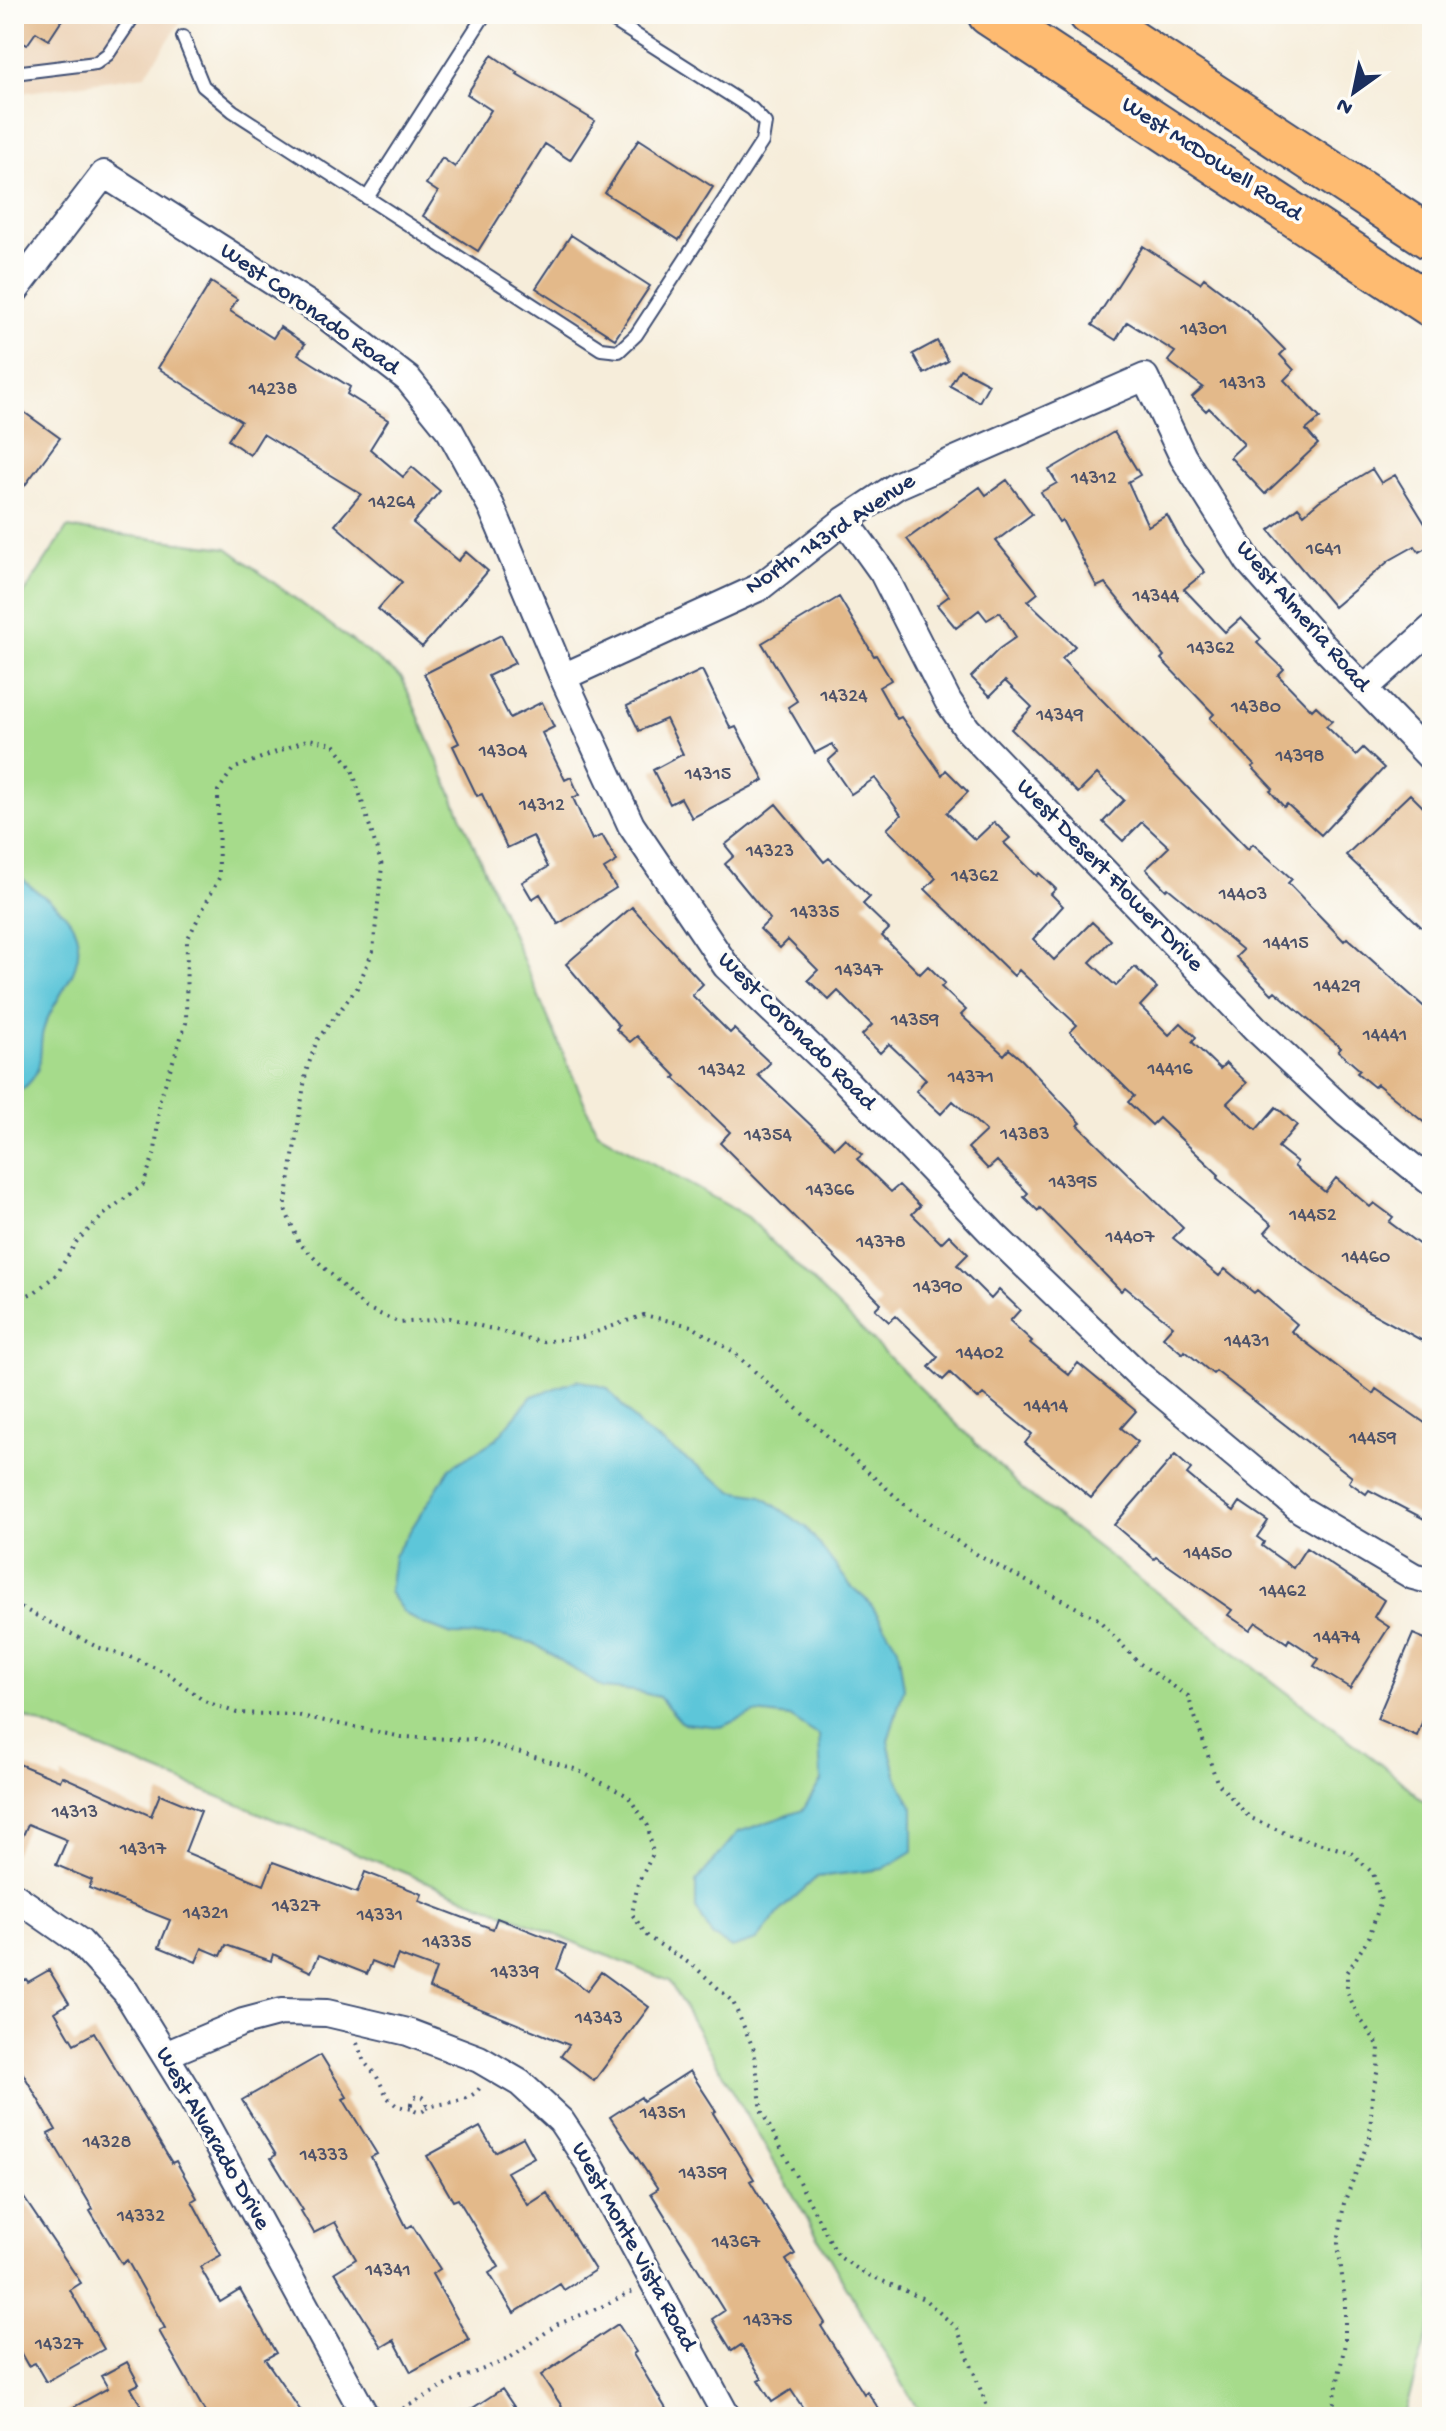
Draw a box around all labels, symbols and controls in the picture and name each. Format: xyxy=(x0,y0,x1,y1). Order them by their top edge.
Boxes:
north arrow xyxy=(1314,52,1394,132)
street label: West McDowell Road xyxy=(1115,91,1308,230)
text: N xyxy=(1332,91,1358,120)
street label: West Coronado Road xyxy=(213,237,406,384)
house number: 14301 xyxy=(1179,319,1228,342)
house number: 14313 xyxy=(1219,373,1266,396)
house number: 14238 xyxy=(248,379,297,402)
street label: North 143rd Avenue xyxy=(740,467,922,603)
house number: 14312 xyxy=(1070,468,1117,491)
house number: 14264 xyxy=(368,492,416,515)
street label: West Almeria Road xyxy=(1228,535,1377,700)
house number: 1641 xyxy=(1305,539,1342,562)
house number: 14344 xyxy=(1132,586,1180,609)
house number: 14362 xyxy=(1186,638,1235,661)
house number: 14324 xyxy=(819,686,868,709)
house number: 14380 xyxy=(1230,697,1281,720)
house number: 14349 xyxy=(1035,705,1084,728)
house number: 14304 xyxy=(478,741,528,764)
house number: 14398 xyxy=(1275,746,1324,769)
house number: 14315 xyxy=(684,764,731,787)
street label: West Desert Flower Drive xyxy=(1009,773,1209,979)
house number: 14312 xyxy=(518,795,565,818)
house number: 14323 xyxy=(745,841,794,864)
house number: 14362 xyxy=(950,866,999,889)
house number: 14403 xyxy=(1218,884,1267,907)
house number: 14335 xyxy=(790,902,839,925)
house number: 14415 xyxy=(1262,933,1309,956)
street label: West Coronado Road xyxy=(710,946,883,1119)
house number: 14347 xyxy=(834,960,883,983)
house number: 14429 xyxy=(1313,976,1360,999)
house number: 14359 xyxy=(890,1010,939,1033)
house number: 14441 xyxy=(1362,1025,1407,1048)
house number: 14416 xyxy=(1146,1059,1193,1082)
house number: 14342 xyxy=(697,1060,746,1083)
house number: 14371 xyxy=(947,1067,994,1090)
house number: 14383 xyxy=(999,1124,1050,1147)
house number: 14354 xyxy=(743,1125,792,1148)
house number: 14395 xyxy=(1048,1172,1097,1195)
house number: 14366 xyxy=(805,1180,855,1203)
house number: 14452 xyxy=(1288,1205,1337,1228)
house number: 14407 xyxy=(1105,1227,1155,1250)
house number: 14378 xyxy=(855,1232,906,1255)
house number: 14460 xyxy=(1341,1247,1390,1270)
house number: 14390 xyxy=(912,1277,963,1300)
house number: 14431 xyxy=(1223,1331,1270,1354)
house number: 14402 xyxy=(955,1343,1004,1366)
house number: 14414 xyxy=(1023,1396,1069,1419)
house number: 14459 xyxy=(1348,1428,1397,1451)
house number: 14450 xyxy=(1183,1543,1232,1566)
house number: 14462 xyxy=(1259,1581,1307,1604)
house number: 14474 xyxy=(1313,1627,1361,1650)
house number: 14313 xyxy=(51,1802,98,1825)
house number: 14317 xyxy=(119,1839,167,1862)
house number: 14327 xyxy=(271,1896,321,1919)
house number: 14321 xyxy=(182,1903,229,1926)
house number: 14331 xyxy=(356,1905,403,1928)
house number: 14335 xyxy=(422,1932,471,1955)
house number: 14339 xyxy=(490,1962,539,1985)
house number: 14343 xyxy=(574,2008,623,2031)
street label: West Alvarado Drive xyxy=(148,2042,277,2236)
house number: 14351 xyxy=(639,2103,686,2126)
house number: 14328 xyxy=(82,2132,131,2155)
street label: West Monte Vista Road xyxy=(564,2138,703,2358)
house number: 14333 xyxy=(299,2145,348,2168)
house number: 14359 xyxy=(678,2163,727,2186)
house number: 14332 xyxy=(116,2206,165,2229)
house number: 14367 xyxy=(711,2232,761,2255)
house number: 14341 xyxy=(364,2260,411,2283)
house number: 14375 xyxy=(743,2310,792,2333)
house number: 14327 xyxy=(34,2334,84,2357)

